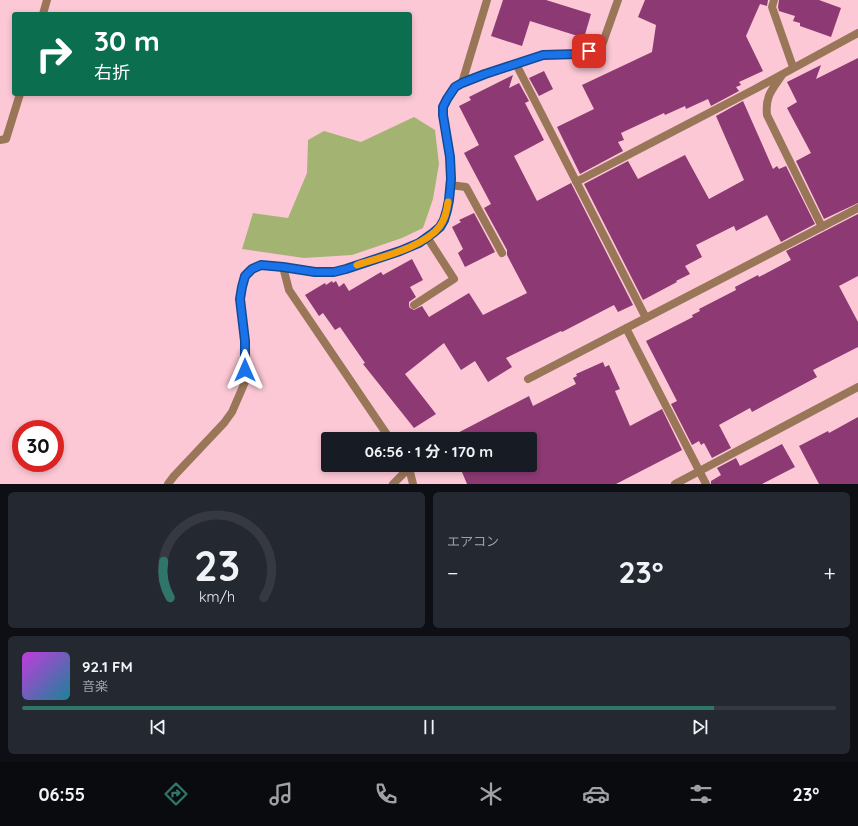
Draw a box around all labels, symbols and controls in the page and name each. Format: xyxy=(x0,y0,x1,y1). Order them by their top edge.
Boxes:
text: 30 m xyxy=(94,23,160,58)
icon: right xyxy=(28,28,80,80)
pin xyxy=(572,34,606,68)
icon: arrive xyxy=(578,40,600,62)
text: 右折 xyxy=(94,61,130,84)
position arrow xyxy=(224,349,266,391)
speed limit sign: 30 xyxy=(12,420,64,472)
text: 06:56 · 1 分 · 170 m xyxy=(365,442,493,461)
text: エアコン xyxy=(447,533,499,549)
text: 23 xyxy=(193,539,240,591)
text: 23° xyxy=(619,553,664,591)
text: − xyxy=(447,559,458,587)
text: + xyxy=(824,559,836,587)
text: km/h xyxy=(198,588,235,606)
text: 92.1 FM xyxy=(82,657,133,676)
text: 音楽 xyxy=(82,678,108,694)
icon: previous xyxy=(147,716,169,738)
icon: pause xyxy=(418,716,440,738)
icon: next xyxy=(689,716,711,738)
icon: directions xyxy=(162,780,190,808)
icon: music xyxy=(267,780,295,808)
icon: phone xyxy=(372,780,400,808)
icon: climate xyxy=(477,780,505,808)
icon: car xyxy=(582,780,610,808)
icon: filters xyxy=(687,780,715,808)
text: 06:55 xyxy=(39,783,85,806)
text: 23° xyxy=(792,783,819,806)

